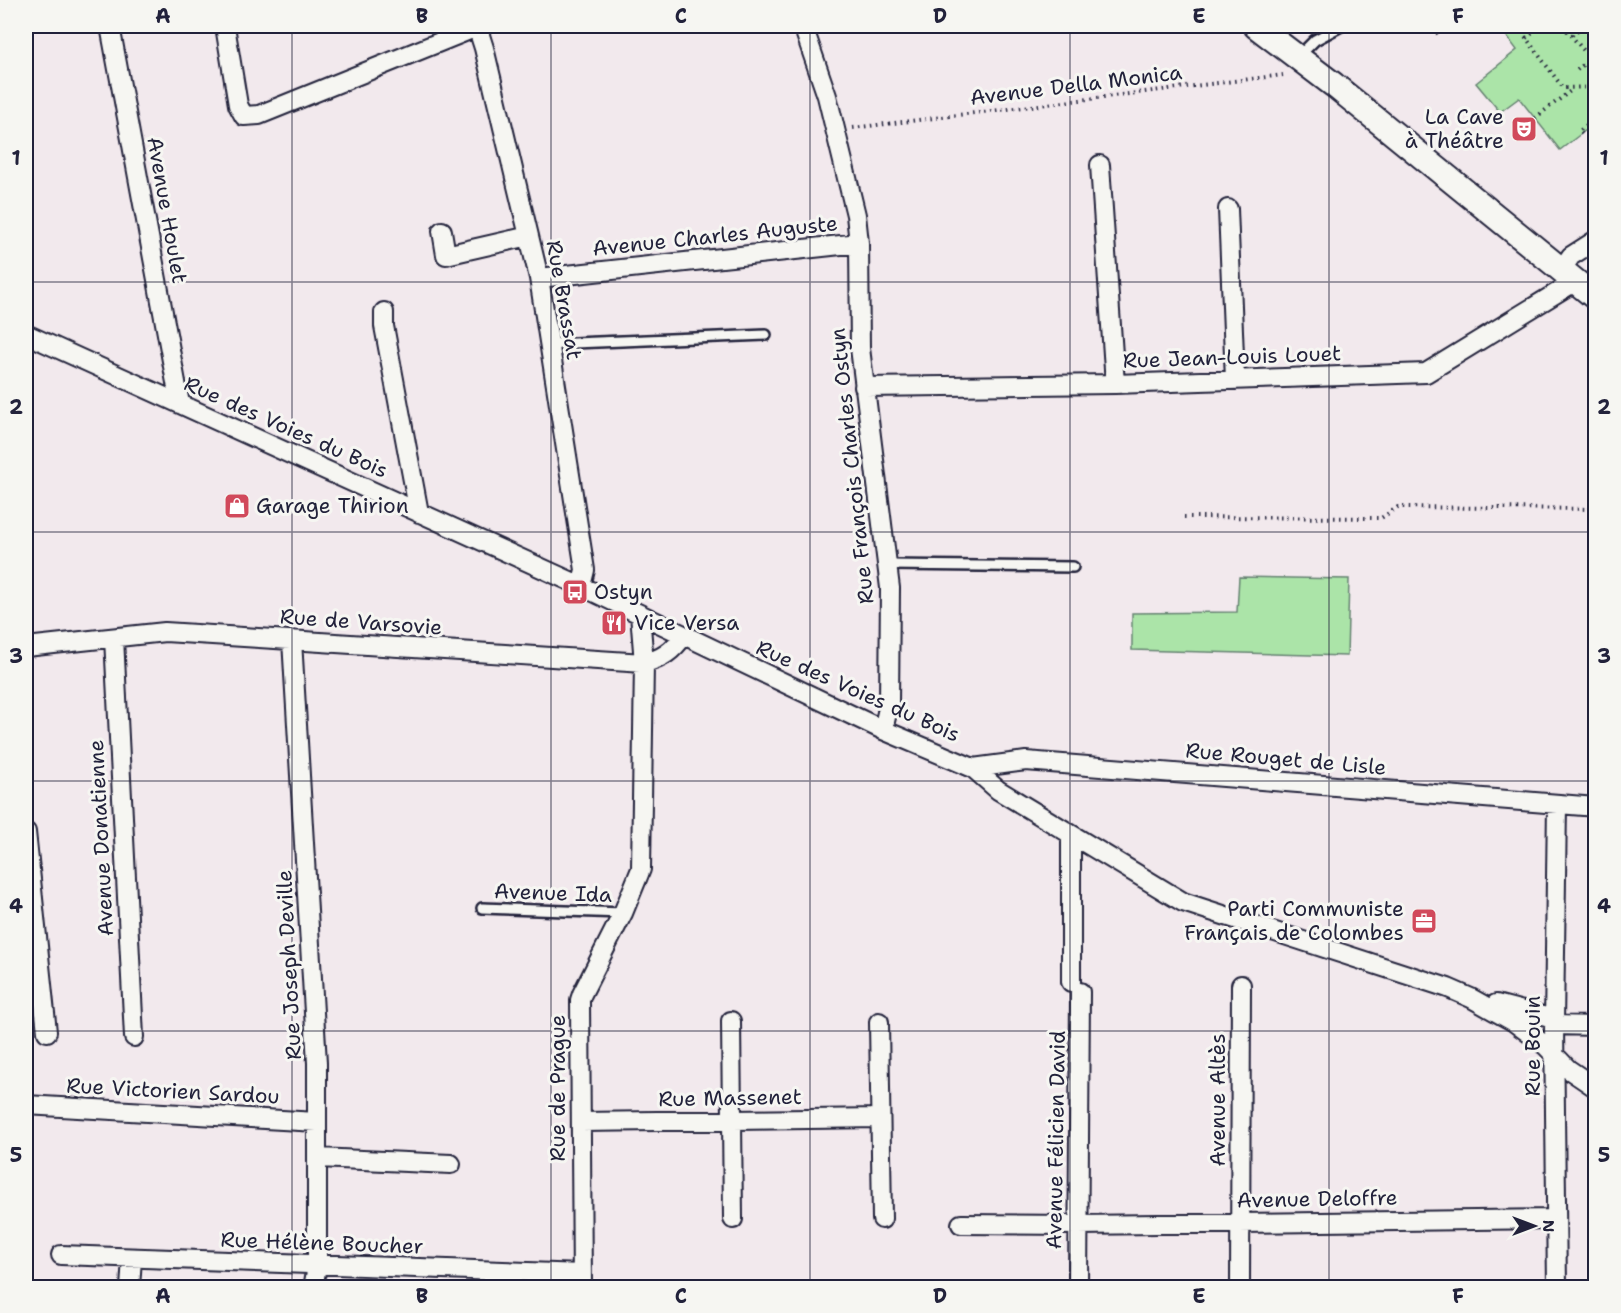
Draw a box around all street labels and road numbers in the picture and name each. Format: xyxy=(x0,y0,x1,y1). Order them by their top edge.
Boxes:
street label: Avenue Della Monica xyxy=(968,58,1184,112)
street label: Avenue Houlet xyxy=(140,135,194,285)
street label: Avenue Charles Auguste xyxy=(591,209,839,263)
street label: Rue Brassat xyxy=(540,238,588,362)
street label: Rue François Charles Ostyn xyxy=(824,327,880,605)
street label: Rue Jean-Louis Louet xyxy=(1122,339,1342,375)
street label: Rue des Voies du Bois xyxy=(180,369,392,485)
street label: Rue de Varsovie xyxy=(279,602,443,642)
street label: Rue des Voies du Bois xyxy=(752,633,964,749)
street label: Rue Rouget de Lisle xyxy=(1185,736,1387,782)
street label: Avenue Donatienne xyxy=(82,739,120,937)
street label: Rue Joseph Deville xyxy=(270,869,308,1061)
street label: Avenue Ida xyxy=(493,877,613,909)
street label: Rue Bouin xyxy=(1519,996,1547,1096)
street label: Rue de Prague xyxy=(544,1015,572,1161)
street label: Avenue Félicien David xyxy=(1040,1030,1072,1250)
street label: Avenue Altès xyxy=(1204,1033,1232,1167)
street label: Rue Victorien Sardou xyxy=(66,1071,280,1111)
street label: Rue Massenet xyxy=(658,1083,802,1113)
street label: Avenue Deloffre xyxy=(1236,1184,1398,1214)
street label: Rue Hélène Boucher xyxy=(220,1225,424,1261)

